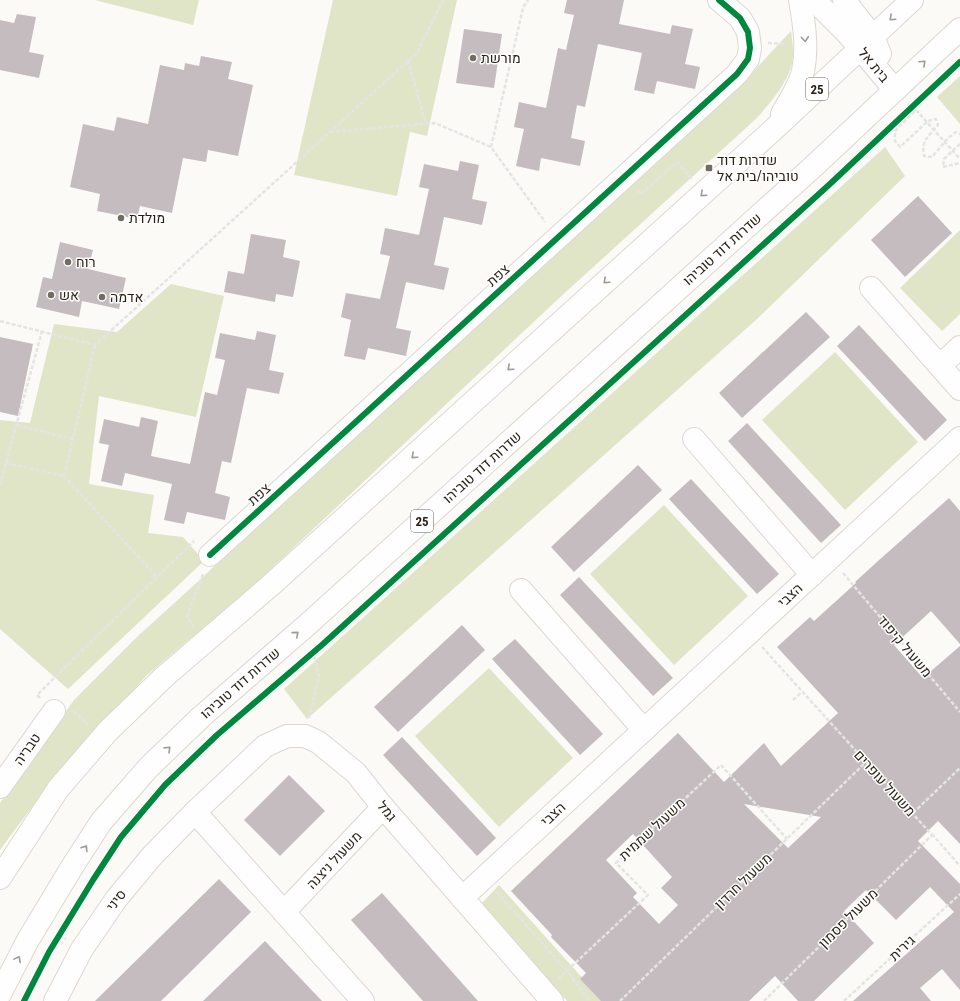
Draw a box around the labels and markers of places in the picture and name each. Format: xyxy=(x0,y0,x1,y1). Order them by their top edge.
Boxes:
place label: מורשת xyxy=(481,50,521,66)
marker: מורשת xyxy=(468,53,478,63)
place label: שדרות דוד טוביהו/בית אל xyxy=(717,152,799,184)
marker: שדרות דוד טוביהו/בית אל xyxy=(704,163,714,173)
place label: מולדת xyxy=(129,210,165,226)
marker: מולדת xyxy=(116,213,126,223)
place label: רוח xyxy=(76,254,96,270)
marker: רוח xyxy=(63,257,73,267)
place label: אש xyxy=(59,287,79,303)
place label: אדמה xyxy=(110,289,143,305)
marker: אש xyxy=(46,290,56,300)
marker: אדמה xyxy=(97,292,107,302)

